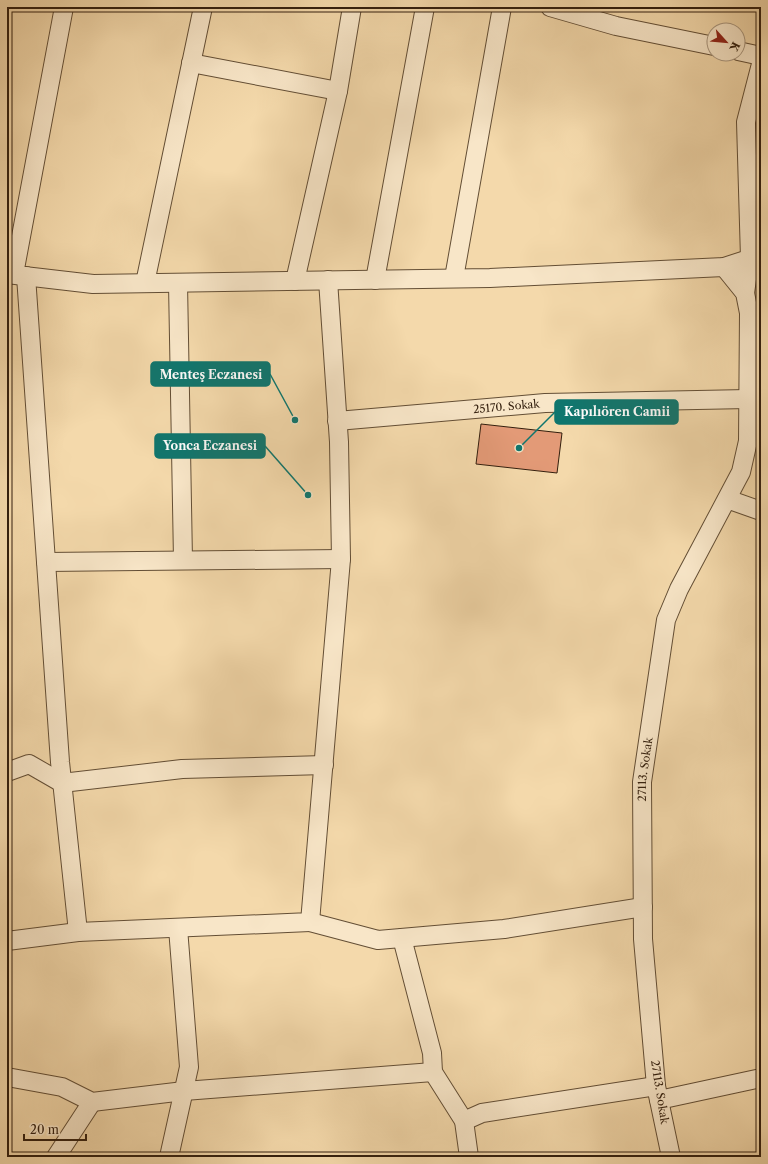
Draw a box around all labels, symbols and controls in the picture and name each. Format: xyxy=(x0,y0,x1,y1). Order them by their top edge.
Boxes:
north arrow xyxy=(706,22,746,62)
text: K xyxy=(726,39,743,55)
callout: Menteş Eczanesi xyxy=(151,362,270,386)
text: Menteş Eczanesi xyxy=(160,367,263,382)
street label: 25170. Sokak xyxy=(473,396,541,416)
callout: Kapılıören Camii xyxy=(555,400,678,424)
text: Kapılıören Camii xyxy=(564,404,671,419)
callout: Yonca Eczanesi xyxy=(155,434,265,458)
text: Yonca Eczanesi xyxy=(162,438,258,453)
street label: 27113. Sokak xyxy=(635,736,656,801)
street label: 27113. Sokak xyxy=(648,1059,672,1126)
scale bar xyxy=(24,1116,86,1142)
text: 20 m xyxy=(30,1122,59,1137)

